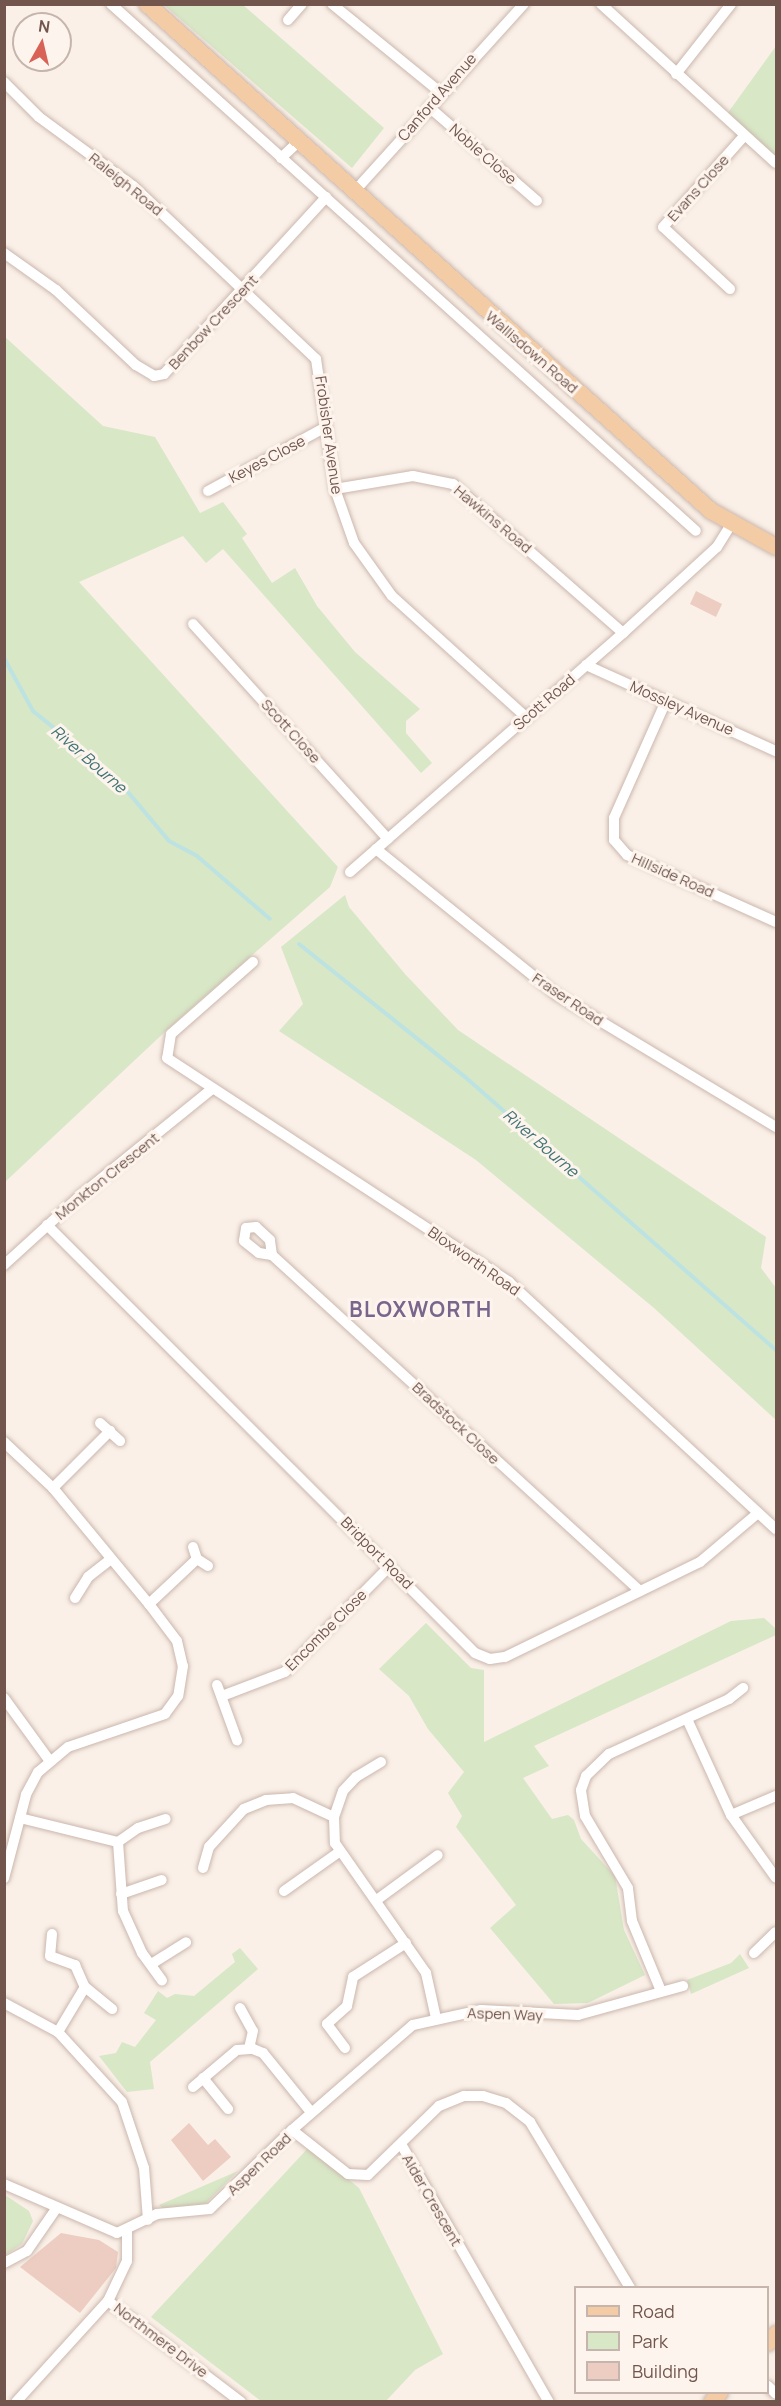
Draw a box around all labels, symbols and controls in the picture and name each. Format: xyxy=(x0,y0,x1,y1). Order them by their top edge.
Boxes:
north arrow xyxy=(12,12,72,72)
text: N xyxy=(37,14,51,38)
street label: Canford Avenue xyxy=(394,49,480,145)
street label: Noble Close xyxy=(446,120,520,188)
street label: Raleigh Road xyxy=(85,149,167,219)
street label: Evans Close xyxy=(663,151,733,225)
street label: Benbow Crescent xyxy=(165,271,261,373)
street label: Wallisdown Road xyxy=(482,307,582,397)
street label: Frobisher Avenue xyxy=(312,375,346,495)
street label: Keyes Close xyxy=(226,431,308,487)
street label: Hawkins Road xyxy=(450,481,536,557)
street label: Scott Road xyxy=(509,670,579,734)
street label: Mossley Avenue xyxy=(627,677,737,739)
street label: Scott Close xyxy=(258,695,324,767)
water label: River Bourne xyxy=(47,721,131,797)
street label: Hillside Road xyxy=(629,849,717,901)
street label: Fraser Road xyxy=(529,969,607,1029)
water label: River Bourne xyxy=(499,1105,583,1181)
street label: Monkton Crescent xyxy=(51,1129,163,1223)
street label: Bloxworth Road xyxy=(425,1223,523,1299)
district label: BLOXWORTH xyxy=(349,1296,493,1322)
street label: Bradstock Close xyxy=(409,1378,503,1468)
street label: Bridport Road xyxy=(337,1513,417,1593)
street label: Encombe Close xyxy=(282,1586,370,1674)
street label: Aspen Way xyxy=(467,2004,543,2024)
street label: Aspen Road xyxy=(223,2129,295,2199)
street label: Alder Crescent xyxy=(398,2151,466,2249)
legend xyxy=(574,2286,769,2394)
street label: Northmere Drive xyxy=(110,2299,212,2381)
text: Road xyxy=(632,2299,675,2323)
text: Park xyxy=(632,2329,668,2353)
text: Building xyxy=(632,2359,698,2383)

